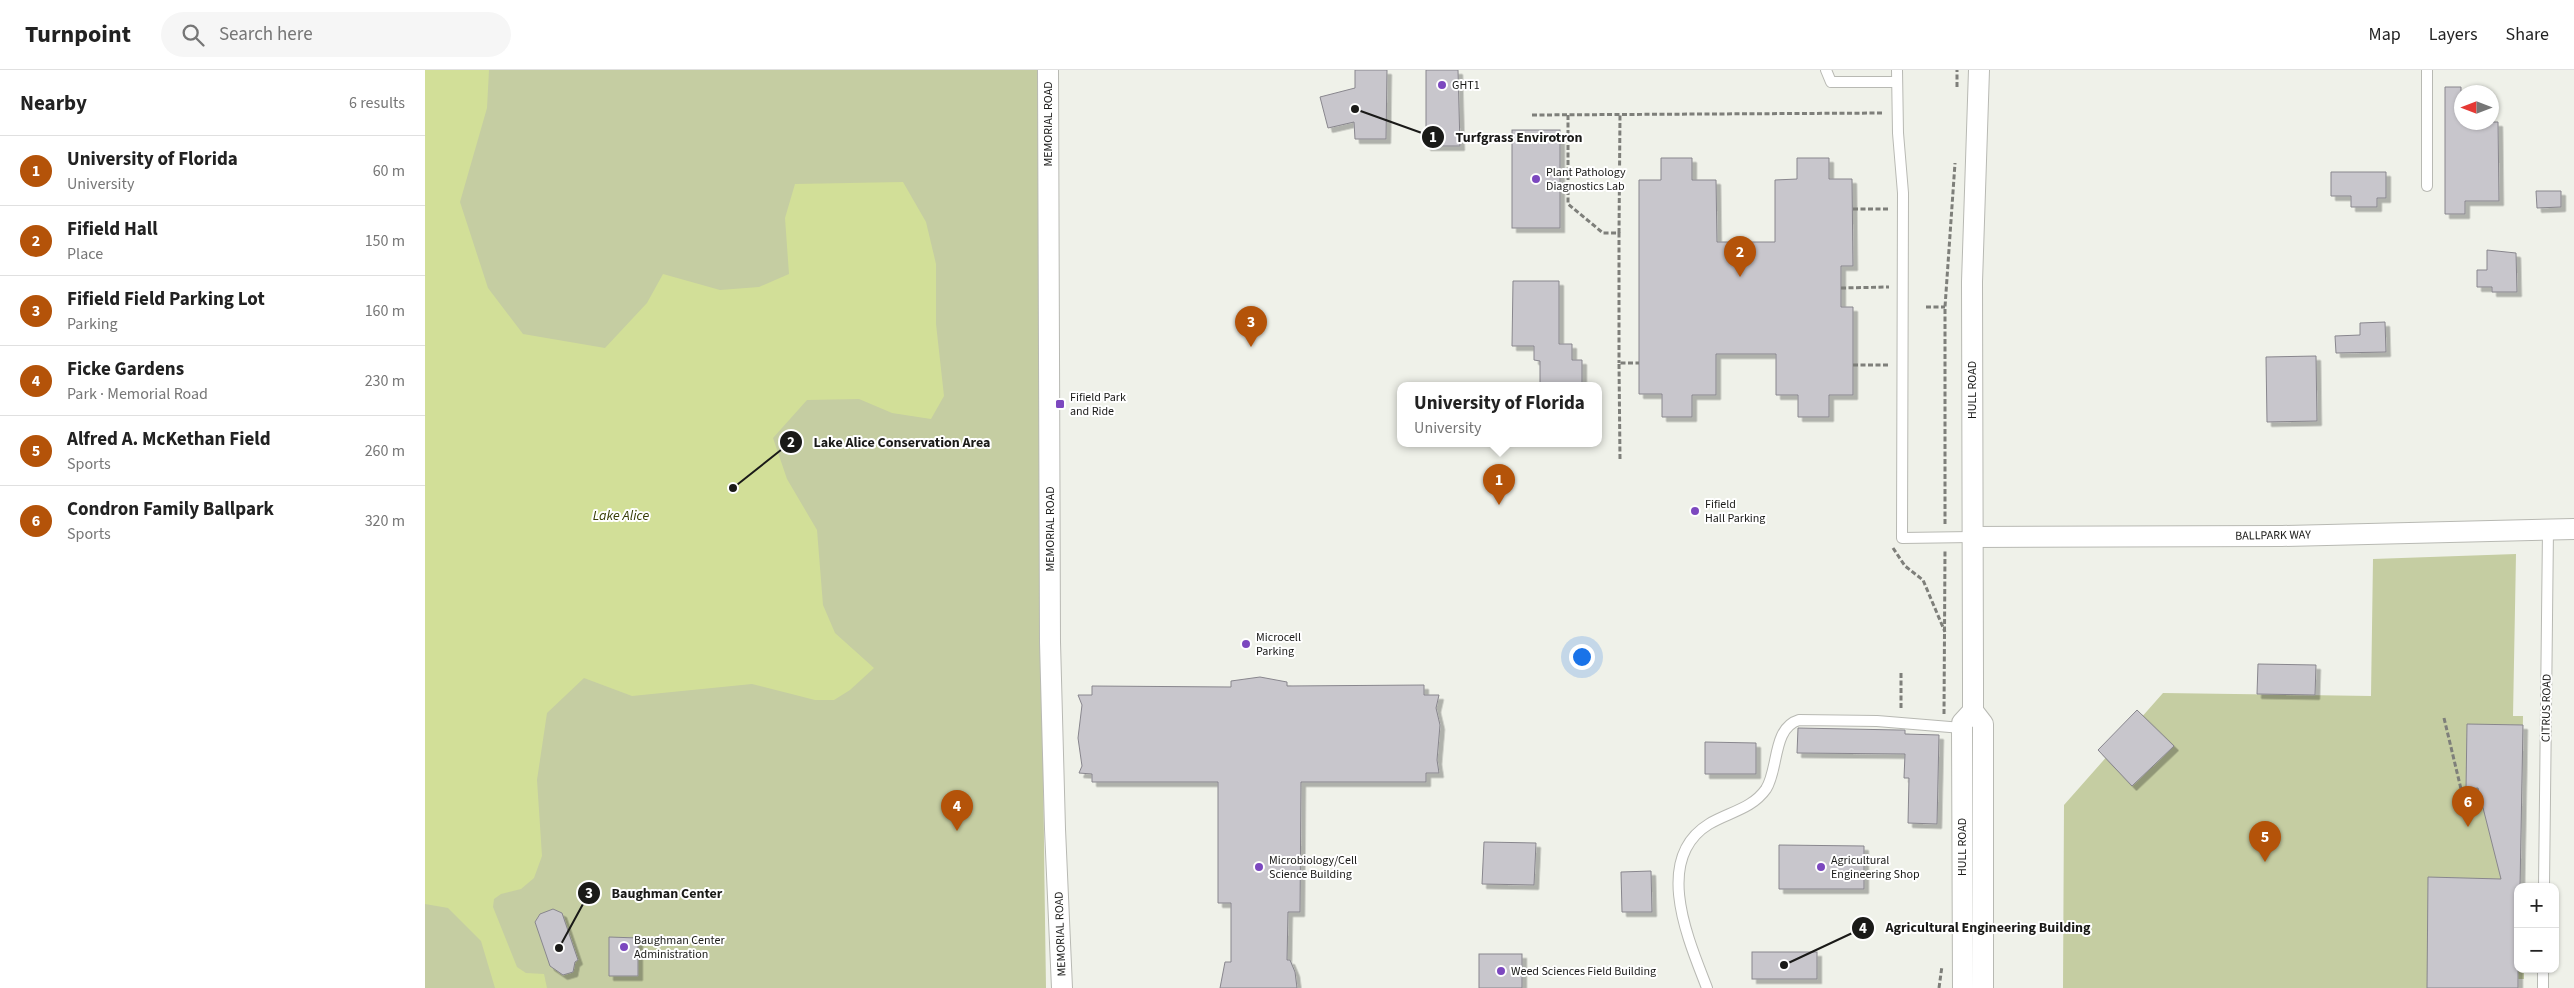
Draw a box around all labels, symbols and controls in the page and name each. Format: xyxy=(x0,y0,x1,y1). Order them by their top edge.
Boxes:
search box xyxy=(161,12,511,57)
text: Turnpoint xyxy=(25,17,131,52)
icon: search xyxy=(179,21,207,49)
text: Search here xyxy=(219,21,313,48)
text: Map xyxy=(2369,22,2401,47)
text: Layers xyxy=(2429,22,2478,47)
text: Share xyxy=(2506,22,2549,47)
place label: GHT1 xyxy=(1452,77,1480,94)
marker: GHT1 xyxy=(1436,79,1448,91)
street label: MEMORIAL ROAD xyxy=(1040,81,1057,167)
north arrow xyxy=(2454,85,2499,130)
text: Nearby xyxy=(20,88,87,118)
text: 6 results xyxy=(349,92,405,114)
callout: Turfgrass Envirotron xyxy=(1421,122,1593,151)
text: 1 xyxy=(1429,127,1437,148)
text: Turfgrass Envirotron xyxy=(1456,128,1582,148)
text: University of Florida xyxy=(67,146,238,173)
text: 1 xyxy=(32,160,40,182)
text: 60 m xyxy=(373,160,405,182)
place label: Plant Pathology Diagnostics Lab xyxy=(1546,164,1626,195)
text: University xyxy=(67,173,134,195)
marker: Plant Pathology Diagnostics Lab xyxy=(1530,173,1542,185)
text: Fifield Hall xyxy=(67,216,158,243)
text: 2 xyxy=(32,230,40,252)
text: 150 m xyxy=(365,230,405,252)
pin: 2 xyxy=(1724,236,1756,277)
text: Place xyxy=(67,243,103,265)
text: Fifield Field Parking Lot xyxy=(67,286,265,313)
text: 3 xyxy=(32,300,40,322)
text: 160 m xyxy=(365,300,405,322)
pin: 3 xyxy=(1235,306,1267,347)
text: Parking xyxy=(67,313,118,335)
text: Ficke Gardens xyxy=(67,356,184,383)
street label: HULL ROAD xyxy=(1964,361,1981,419)
text: 4 xyxy=(32,370,40,392)
text: 230 m xyxy=(365,370,405,392)
popup xyxy=(1397,382,1602,447)
text: Park · Memorial Road xyxy=(67,383,208,405)
place label: Fifield Park and Ride xyxy=(1070,389,1126,420)
text: University of Florida xyxy=(1414,390,1585,417)
marker: Fifield Park and Ride xyxy=(1054,398,1066,410)
text: University xyxy=(1414,417,1481,439)
text: Alfred A. McKethan Field xyxy=(67,426,271,453)
callout: Lake Alice Conservation Area xyxy=(779,428,1001,457)
text: 2 xyxy=(787,432,795,453)
text: Lake Alice Conservation Area xyxy=(813,433,991,453)
text: 5 xyxy=(32,440,40,462)
text: 260 m xyxy=(365,440,405,462)
text: Sports xyxy=(67,453,111,475)
pin: 1 xyxy=(1483,464,1515,505)
street label: MEMORIAL ROAD xyxy=(1042,486,1059,572)
text: Condron Family Ballpark xyxy=(67,496,274,523)
place label: Fifield Hall Parking xyxy=(1705,496,1765,527)
marker: Fifield Hall Parking xyxy=(1689,505,1701,517)
water label: Lake Alice xyxy=(593,506,649,526)
text: 6 xyxy=(32,510,40,532)
text: 320 m xyxy=(365,510,405,532)
text: Sports xyxy=(67,523,111,545)
street label: BALLPARK WAY xyxy=(2235,526,2311,545)
place label: Microcell Parking xyxy=(1256,629,1301,660)
marker: Microcell Parking xyxy=(1240,638,1252,650)
your location xyxy=(1569,644,1595,670)
street label: CITRUS ROAD xyxy=(2537,674,2556,742)
pin: 6 xyxy=(2452,786,2484,827)
pin: 4 xyxy=(941,790,973,831)
street label: HULL ROAD xyxy=(1954,818,1971,876)
pin: 5 xyxy=(2249,821,2281,862)
place label: Microbiology/Cell Science Building xyxy=(1269,852,1357,883)
place label: Agricultural Engineering Shop xyxy=(1831,852,1920,883)
marker: Microbiology/Cell Science Building xyxy=(1253,861,1265,873)
marker: Agricultural Engineering Shop xyxy=(1815,861,1827,873)
callout: Baughman Center xyxy=(577,878,732,907)
text: 3 xyxy=(585,883,593,904)
map controls xyxy=(2514,883,2559,973)
button: + xyxy=(2514,883,2559,928)
text: Baughman Center xyxy=(612,884,723,904)
street label: MEMORIAL ROAD xyxy=(1051,891,1070,977)
callout: Agricultural Engineering Building xyxy=(1851,913,2101,942)
text: 4 xyxy=(1859,918,1867,939)
text: Agricultural Engineering Building xyxy=(1884,918,2091,938)
button: − xyxy=(2514,928,2559,973)
place label: Baughman Center Administration xyxy=(634,932,725,963)
marker: Baughman Center Administration xyxy=(618,941,630,953)
place label: Weed Sciences Field Building xyxy=(1511,963,1656,980)
marker: Weed Sciences Field Building xyxy=(1495,965,1507,977)

